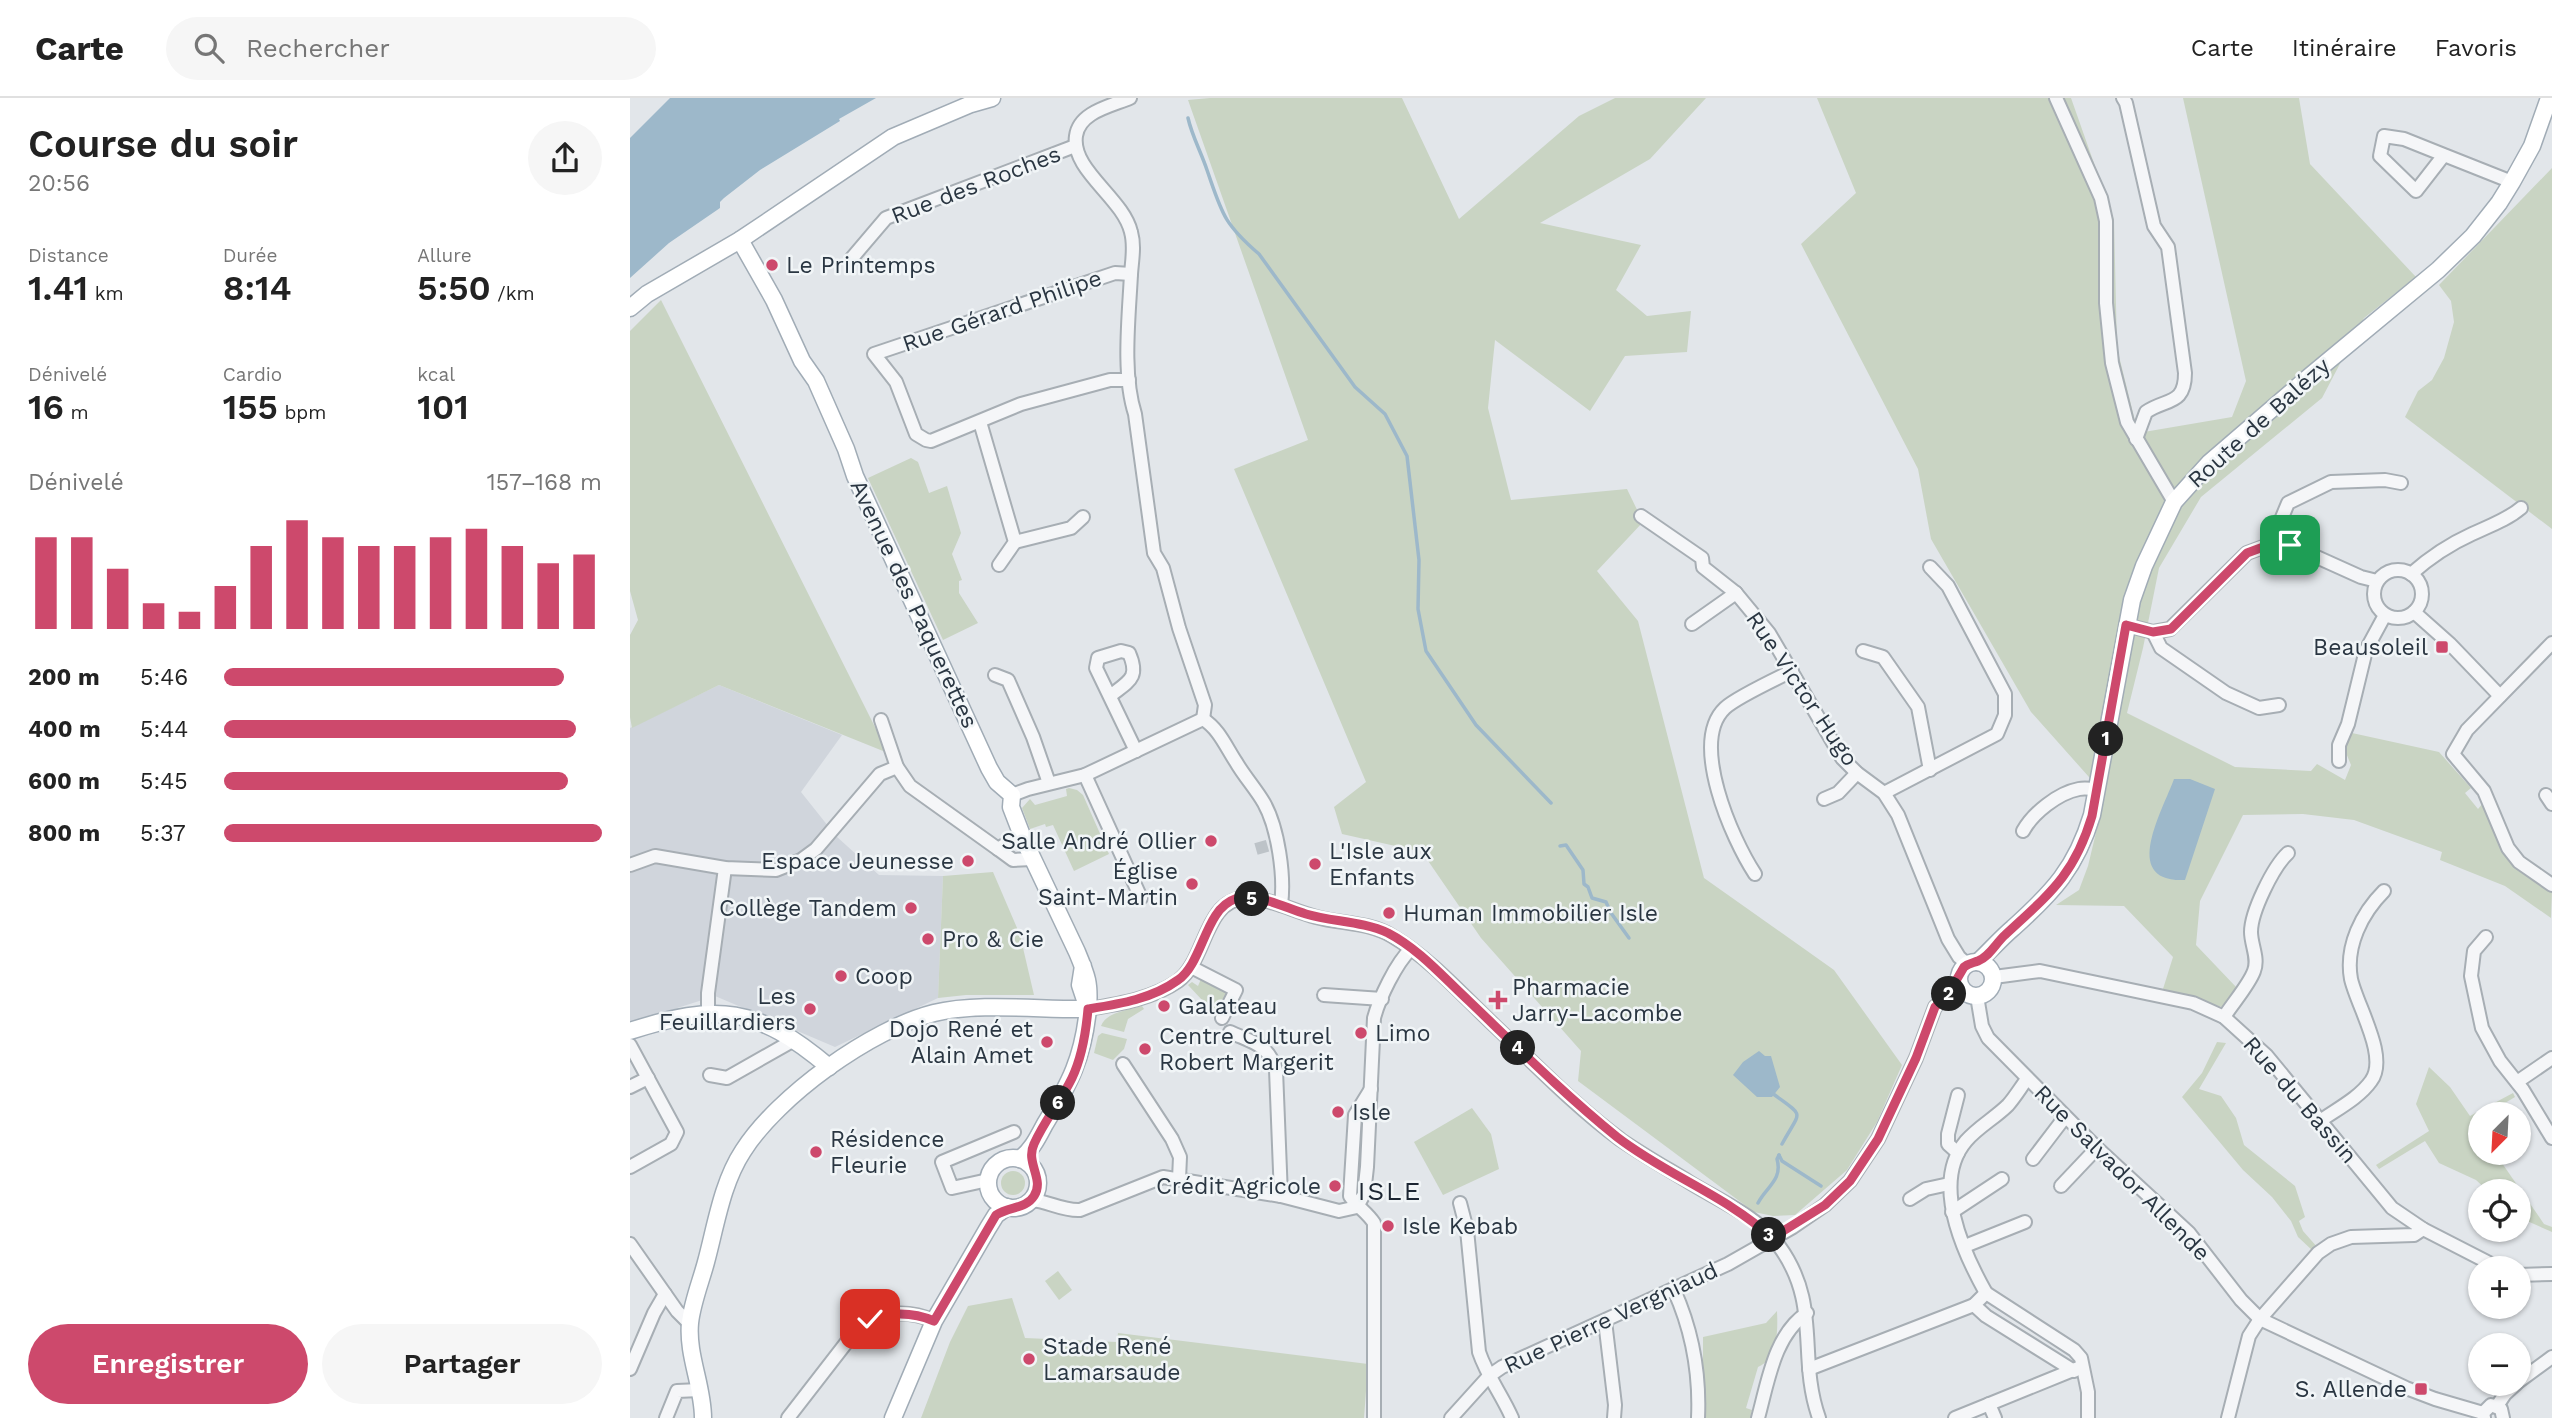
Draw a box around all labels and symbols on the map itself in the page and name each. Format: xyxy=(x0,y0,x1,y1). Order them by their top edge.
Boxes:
street label: Rue des Roches xyxy=(888,140,1064,230)
place label: Le Printemps xyxy=(786,252,936,279)
marker: Le Printemps xyxy=(764,257,780,273)
street label: Rue Gérard Philipe xyxy=(899,264,1105,358)
street label: Route de Balézy xyxy=(2182,352,2336,494)
street label: Avenue des Paquerettes xyxy=(845,476,983,732)
pin xyxy=(2260,515,2320,575)
street label: Rue Victor Hugo xyxy=(1740,607,1864,771)
place label: Beausoleil xyxy=(2313,634,2428,661)
marker: Beausoleil xyxy=(2434,639,2450,655)
pin: 1 xyxy=(2088,722,2124,756)
place label: Salle André Ollier xyxy=(1001,828,1197,855)
marker: Salle André Ollier xyxy=(1203,833,1219,849)
place label: L'Isle aux Enfants xyxy=(1329,838,1432,891)
place label: Espace Jeunesse xyxy=(761,848,954,875)
marker: Espace Jeunesse xyxy=(960,853,976,869)
marker: L'Isle aux Enfants xyxy=(1307,856,1323,872)
place label: Église Saint-Martin xyxy=(1038,858,1178,911)
marker: Église Saint-Martin xyxy=(1184,876,1200,892)
pin: 5 xyxy=(1234,882,1270,916)
place label: Collège Tandem xyxy=(719,895,897,922)
marker: Collège Tandem xyxy=(903,900,919,916)
place label: Human Immobilier Isle xyxy=(1403,900,1658,927)
marker: Human Immobilier Isle xyxy=(1381,905,1397,921)
place label: Pro & Cie xyxy=(942,926,1044,953)
marker: Pro & Cie xyxy=(920,931,936,947)
place label: Coop xyxy=(855,963,913,990)
marker: Coop xyxy=(833,968,849,984)
place label: Pharmacie Jarry-Lacombe xyxy=(1512,974,1683,1027)
pin: 2 xyxy=(1932,976,1966,1012)
place label: Les Feuillardiers xyxy=(659,983,796,1036)
marker: Pharmacie Jarry-Lacombe xyxy=(1490,992,1506,1008)
place label: Galateau xyxy=(1178,993,1277,1020)
marker: Galateau xyxy=(1156,998,1172,1014)
marker: Les Feuillardiers xyxy=(802,1001,818,1017)
place label: Dojo René et Alain Amet xyxy=(889,1016,1033,1069)
place label: Limo xyxy=(1375,1020,1431,1047)
place label: Centre Culturel Robert Margerit xyxy=(1159,1023,1334,1076)
marker: Limo xyxy=(1353,1025,1369,1041)
pin: 4 xyxy=(1500,1030,1536,1066)
street label: Rue du Bassin xyxy=(2238,1031,2362,1169)
marker: Dojo René et Alain Amet xyxy=(1039,1034,1055,1050)
marker: Centre Culturel Robert Margerit xyxy=(1137,1041,1153,1057)
street label: Rue Salvador Allende xyxy=(2028,1079,2216,1267)
pin: 6 xyxy=(1040,1086,1076,1121)
place label: Isle xyxy=(1352,1099,1391,1126)
north arrow xyxy=(2468,1102,2530,1166)
marker: Isle xyxy=(1330,1104,1346,1120)
place label: Résidence Fleurie xyxy=(830,1126,945,1179)
marker: Résidence Fleurie xyxy=(808,1144,824,1160)
place label: Crédit Agricole xyxy=(1156,1173,1321,1200)
district label: ISLE xyxy=(1358,1176,1422,1206)
marker: Crédit Agricole xyxy=(1327,1178,1343,1194)
place label: Isle Kebab xyxy=(1402,1213,1518,1240)
marker: Isle Kebab xyxy=(1380,1218,1396,1234)
pin: 3 xyxy=(1752,1218,1786,1252)
street label: Rue Pierre Vergniaud xyxy=(1500,1257,1722,1379)
pin xyxy=(840,1289,900,1349)
place label: Stade René Lamarsaude xyxy=(1043,1333,1181,1386)
marker: Stade René Lamarsaude xyxy=(1021,1351,1037,1367)
place label: S. Allende xyxy=(2295,1376,2407,1403)
marker: S. Allende xyxy=(2413,1381,2429,1397)

